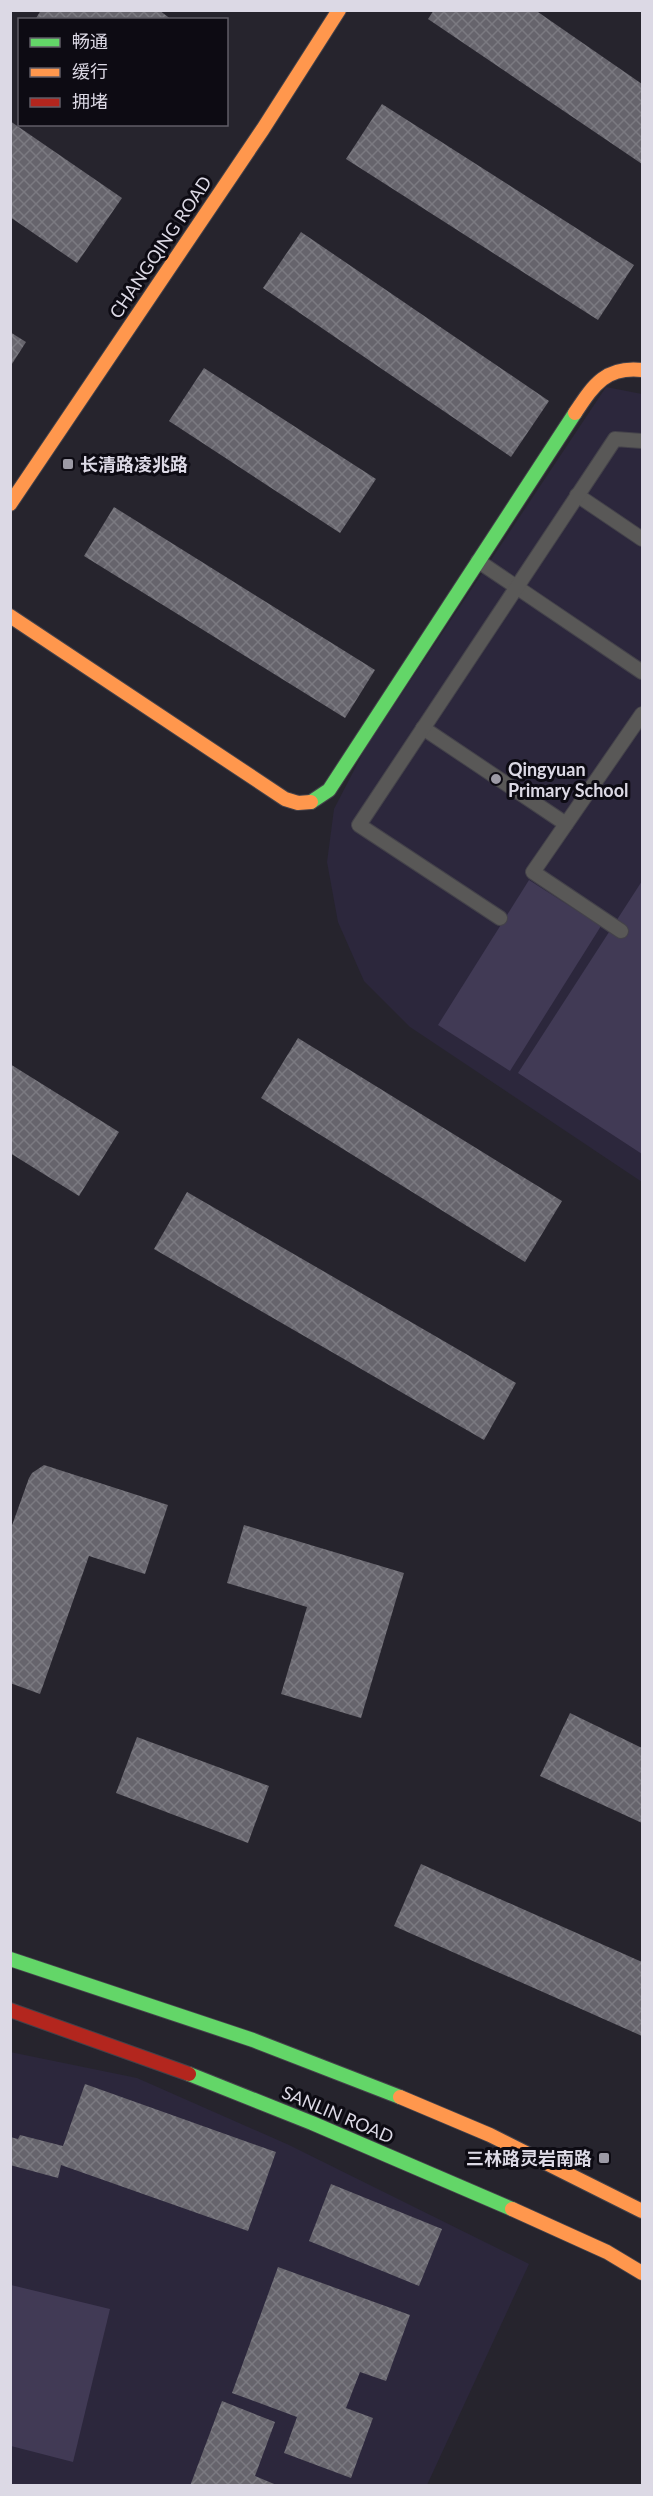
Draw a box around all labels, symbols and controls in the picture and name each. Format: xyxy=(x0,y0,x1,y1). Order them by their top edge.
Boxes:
legend xyxy=(18,18,228,126)
text: 畅通 xyxy=(72,30,108,52)
text: 缓行 xyxy=(72,60,108,82)
text: 拥堵 xyxy=(72,90,108,112)
street label: CHANGQING ROAD xyxy=(104,172,216,322)
place label: 长清路凌兆路 xyxy=(80,453,188,475)
marker: 长清路凌兆路 xyxy=(61,457,75,471)
place label: Qingyuan Primary School xyxy=(508,758,628,801)
marker: Qingyuan Primary School xyxy=(489,772,503,786)
street label: SANLIN ROAD xyxy=(279,2081,397,2147)
place label: 三林路灵岩南路 xyxy=(466,2147,592,2169)
marker: 三林路灵岩南路 xyxy=(597,2151,611,2165)

